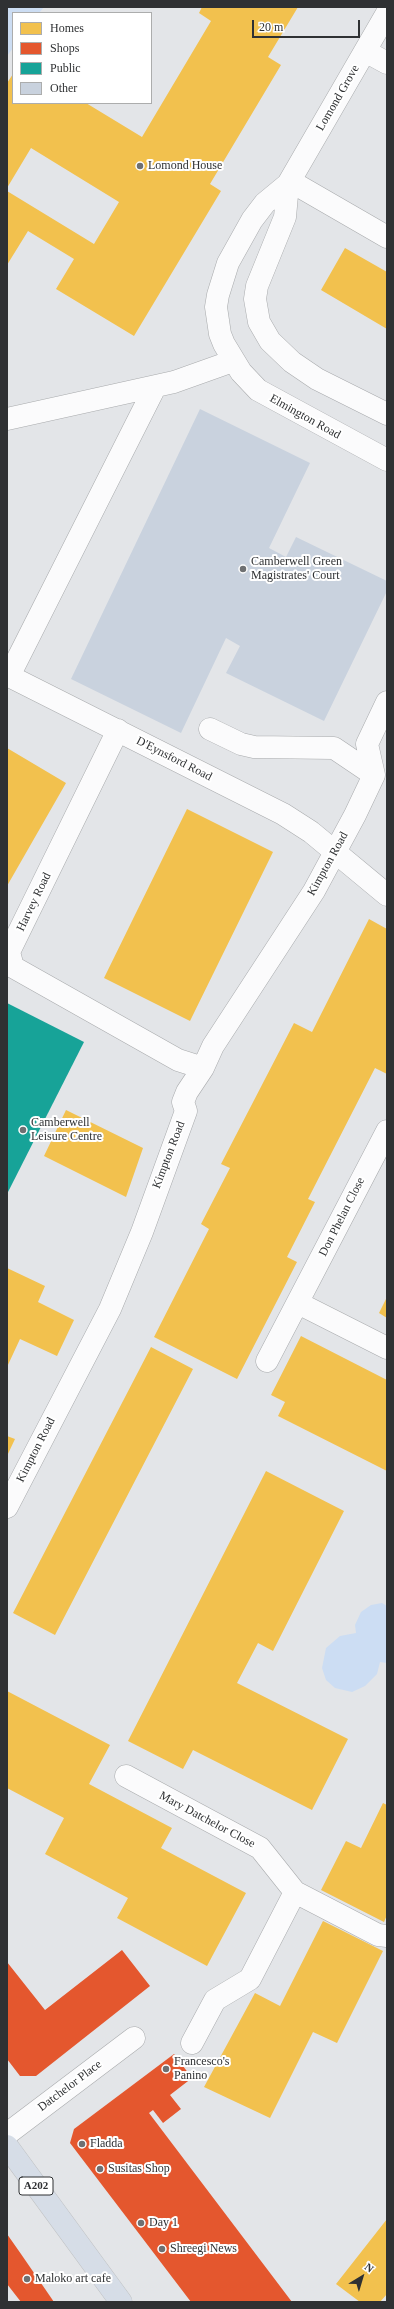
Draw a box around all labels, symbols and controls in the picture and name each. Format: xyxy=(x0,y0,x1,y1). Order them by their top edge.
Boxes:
legend xyxy=(12,12,152,104)
scale bar xyxy=(254,12,362,38)
text: 20 m xyxy=(259,20,283,34)
text: Homes xyxy=(50,21,84,35)
text: Shops xyxy=(50,41,79,55)
text: Public xyxy=(50,61,81,75)
street label: Lomond Grove xyxy=(313,63,363,133)
text: Other xyxy=(50,81,77,95)
place label: Lomond House xyxy=(148,159,222,173)
marker: Lomond House xyxy=(135,161,145,171)
street label: Elmington Road xyxy=(267,392,343,442)
place label: Camberwell Green Magistrates' Court xyxy=(251,555,342,583)
marker: Camberwell Green Magistrates' Court xyxy=(238,564,248,574)
street label: D'Eynsford Road xyxy=(134,734,214,784)
street label: Kimpton Road xyxy=(304,829,352,899)
street label: Harvey Road xyxy=(14,870,54,934)
place label: Camberwell Leisure Centre xyxy=(31,1116,102,1144)
street label: Kimpton Road xyxy=(150,1119,188,1191)
marker: Camberwell Leisure Centre xyxy=(18,1125,28,1135)
street label: Don Phelan Close xyxy=(316,1175,368,1259)
street label: Kimpton Road xyxy=(13,1415,59,1485)
street label: Mary Datchelor Close xyxy=(157,1789,257,1851)
place label: Francesco's Panino xyxy=(174,2055,229,2083)
street label: Datchelor Place xyxy=(35,2057,105,2115)
marker: Francesco's Panino xyxy=(161,2064,171,2074)
place label: Fladda xyxy=(90,2137,123,2151)
marker: Fladda xyxy=(77,2139,87,2149)
place label: Susitas Shop xyxy=(108,2162,170,2176)
marker: Susitas Shop xyxy=(95,2164,105,2174)
road number: A202 xyxy=(19,2177,53,2195)
place label: Day 1 xyxy=(149,2216,178,2230)
marker: Day 1 xyxy=(136,2218,146,2228)
place label: Shreegi News xyxy=(170,2242,237,2256)
marker: Shreegi News xyxy=(157,2244,167,2254)
north arrow xyxy=(342,2257,382,2297)
text: N xyxy=(363,2260,376,2275)
place label: Maloko art cafe xyxy=(35,2272,111,2286)
marker: Maloko art cafe xyxy=(22,2274,32,2284)

